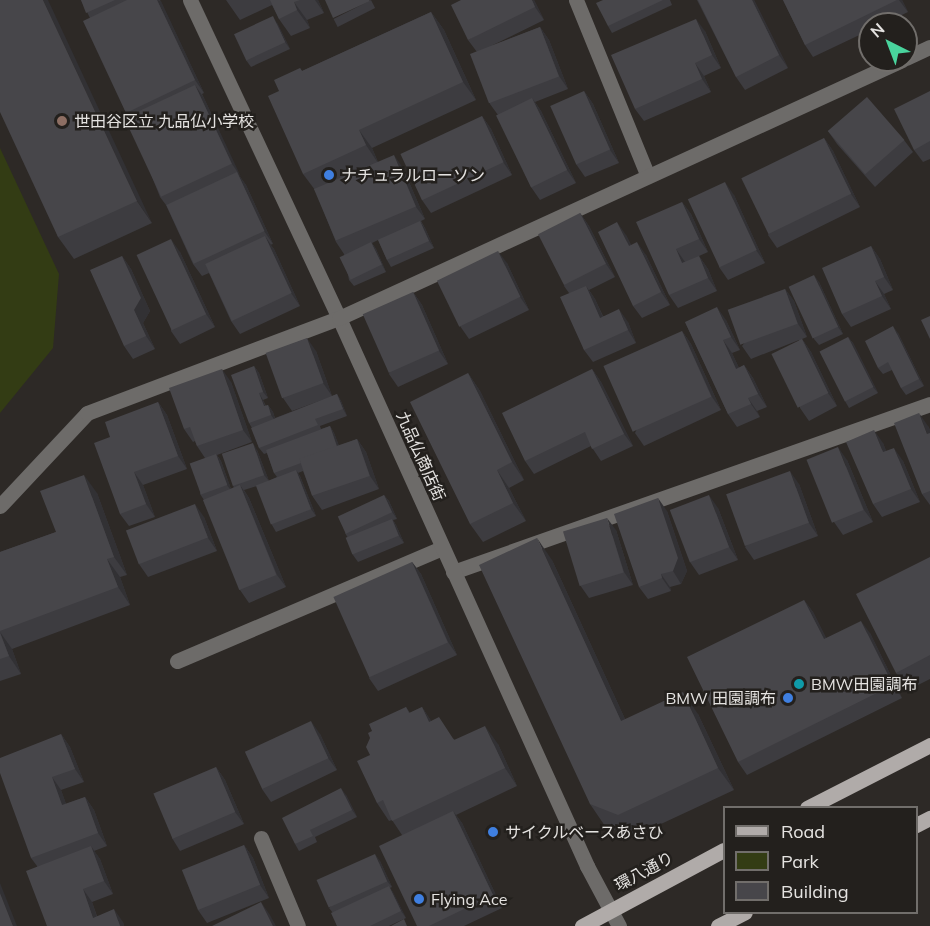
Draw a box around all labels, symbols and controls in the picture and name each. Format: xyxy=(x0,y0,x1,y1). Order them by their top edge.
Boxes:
north arrow xyxy=(858,12,918,72)
text: N xyxy=(866,19,888,42)
place label: 世田谷区立 九品仏小学校 xyxy=(74,111,254,131)
marker: 世田谷区立 九品仏小学校 xyxy=(55,114,69,128)
place label: ナチュラルローソン xyxy=(341,165,485,185)
marker: ナチュラルローソン xyxy=(322,168,336,182)
street label: 九品仏商店街 xyxy=(393,408,449,504)
place label: BMW田園調布 xyxy=(811,674,917,694)
marker: BMW田園調布 xyxy=(792,677,806,691)
place label: BMW 田園調布 xyxy=(665,688,776,708)
marker: BMW 田園調布 xyxy=(781,691,795,705)
legend xyxy=(723,806,918,914)
text: Road xyxy=(781,820,825,843)
place label: サイクルベースあさひ xyxy=(505,822,665,842)
marker: サイクルベースあさひ xyxy=(486,825,500,839)
street label: 環八通り xyxy=(611,848,677,894)
text: Park xyxy=(781,850,819,873)
text: Building xyxy=(781,880,849,903)
place label: Flying Ace xyxy=(431,889,507,909)
marker: Flying Ace xyxy=(412,892,426,906)

